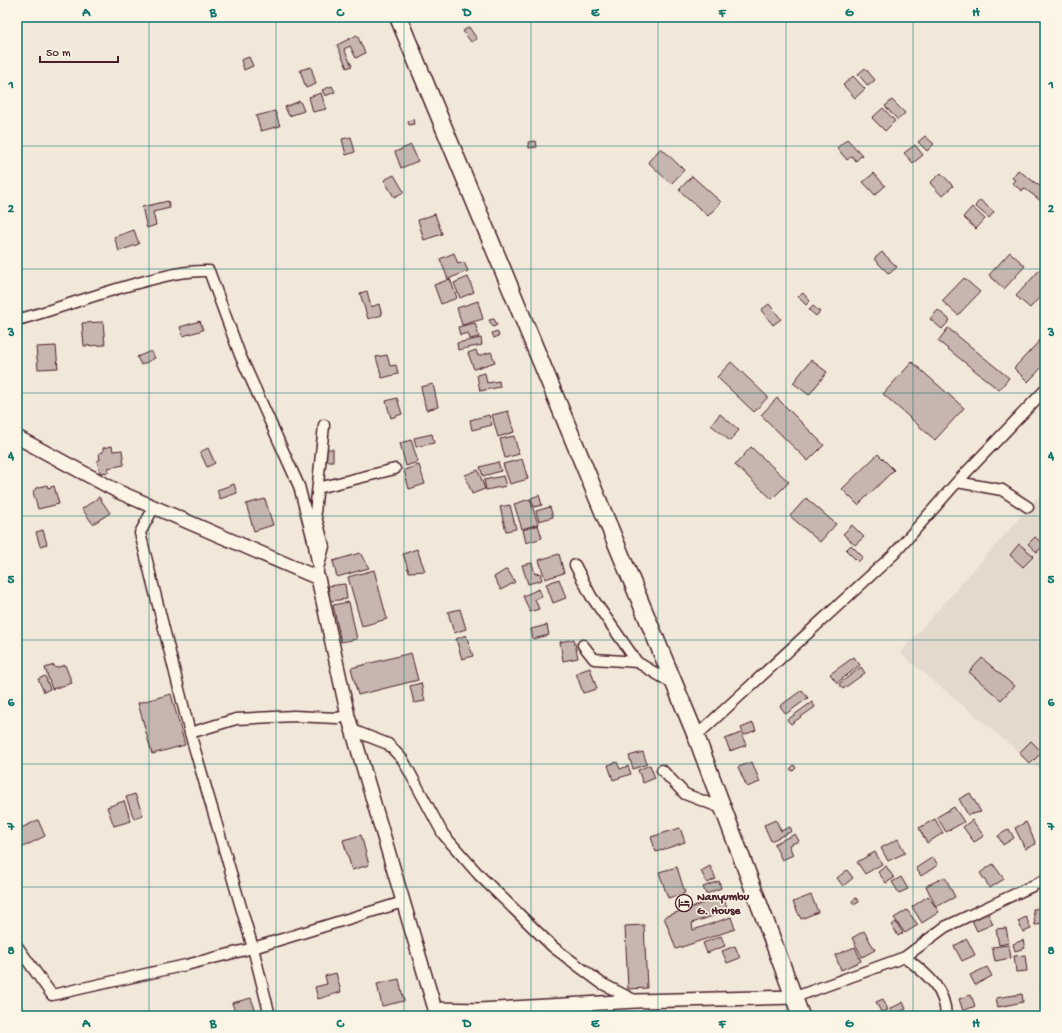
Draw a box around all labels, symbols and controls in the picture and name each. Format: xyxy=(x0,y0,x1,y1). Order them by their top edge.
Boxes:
text: A xyxy=(81,6,91,21)
text: B xyxy=(209,6,218,21)
text: C xyxy=(335,6,345,21)
text: D xyxy=(462,6,472,21)
text: E xyxy=(591,6,600,21)
text: F xyxy=(718,6,727,21)
text: G xyxy=(845,6,854,21)
text: H xyxy=(972,6,980,21)
scale bar xyxy=(40,38,118,64)
text: 50 m xyxy=(46,47,71,61)
text: 1 xyxy=(7,78,14,93)
text: 1 xyxy=(1047,78,1054,93)
text: 2 xyxy=(8,202,15,217)
text: 2 xyxy=(1048,202,1055,217)
text: 3 xyxy=(7,326,15,341)
text: 3 xyxy=(1047,326,1055,341)
text: 4 xyxy=(7,449,15,464)
text: 4 xyxy=(1047,449,1055,464)
text: 5 xyxy=(8,573,15,588)
text: 5 xyxy=(1048,573,1055,588)
text: 6 xyxy=(8,696,15,711)
text: 6 xyxy=(1048,696,1055,711)
text: 7 xyxy=(7,820,16,835)
text: 7 xyxy=(1047,820,1056,835)
place label: Nanyumbu G. House xyxy=(697,891,750,919)
hotel icon: Nanyumbu G. House xyxy=(674,893,694,913)
text: 8 xyxy=(7,944,15,959)
text: 8 xyxy=(1047,944,1055,959)
text: A xyxy=(81,1017,91,1032)
text: B xyxy=(209,1017,218,1032)
text: C xyxy=(335,1017,345,1032)
text: D xyxy=(462,1017,472,1032)
text: E xyxy=(591,1017,600,1032)
text: F xyxy=(718,1017,727,1032)
text: G xyxy=(845,1017,854,1032)
text: H xyxy=(972,1017,980,1032)

